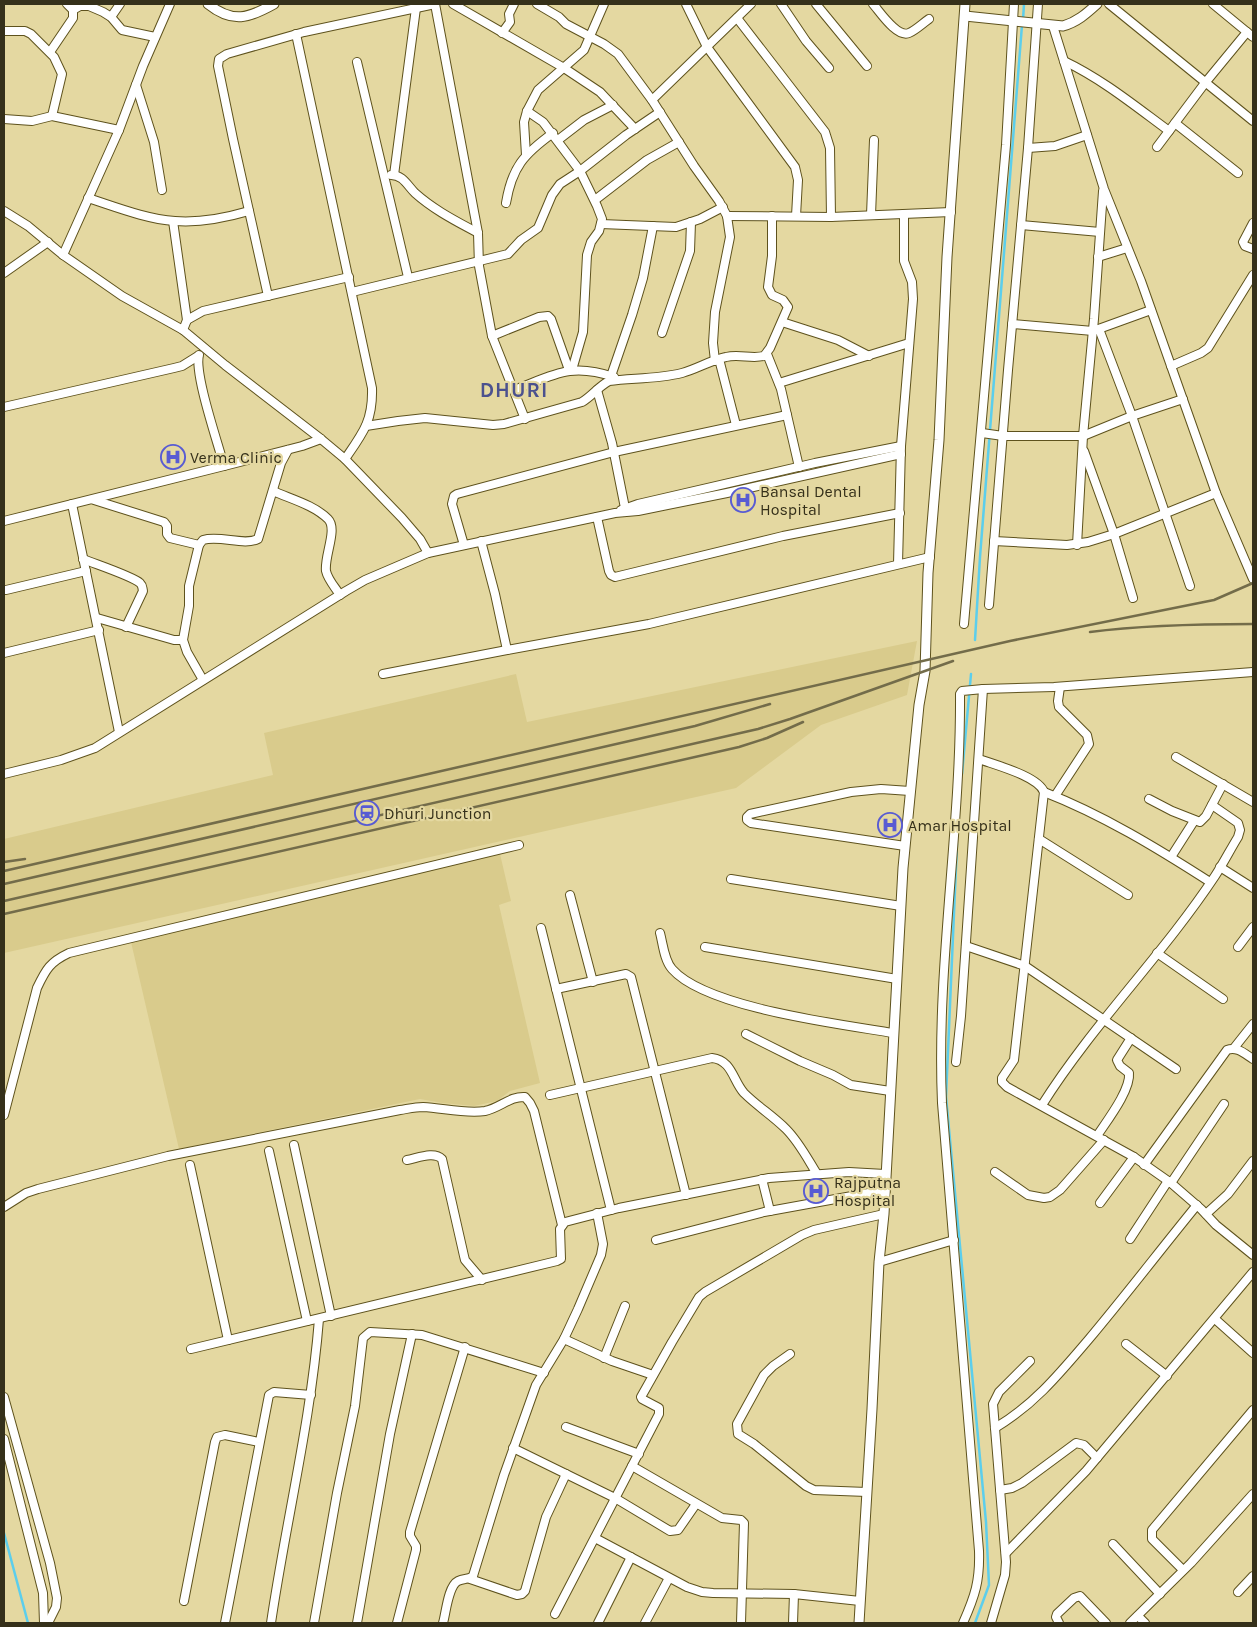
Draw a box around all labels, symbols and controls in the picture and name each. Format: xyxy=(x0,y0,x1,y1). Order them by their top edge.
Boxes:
district label: DHURI xyxy=(480,378,548,402)
hospital icon: Verma Clinic xyxy=(160,444,186,470)
place label: Verma Clinic xyxy=(190,448,282,467)
place label: Bansal Dental Hospital xyxy=(760,482,862,519)
hospital icon: Bansal Dental Hospital xyxy=(730,487,756,513)
station icon: Dhuri Junction xyxy=(354,800,380,826)
place label: Dhuri Junction xyxy=(384,804,492,823)
hospital icon: Amar Hospital xyxy=(877,812,903,838)
place label: Amar Hospital xyxy=(908,816,1012,835)
place label: Rajputna Hospital xyxy=(834,1173,901,1210)
hospital icon: Rajputna Hospital xyxy=(803,1178,829,1204)

